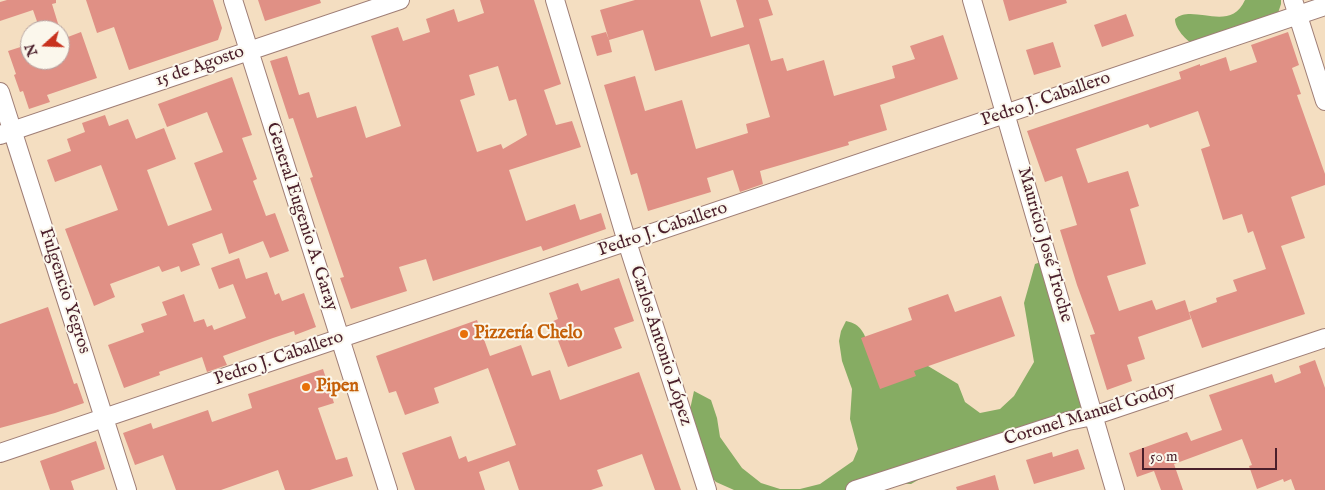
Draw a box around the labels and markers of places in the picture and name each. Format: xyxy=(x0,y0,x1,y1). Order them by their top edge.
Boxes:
place label: Pizzería Chelo xyxy=(474,323,582,345)
marker: Pizzería Chelo xyxy=(458,328,470,340)
place label: Pipen xyxy=(316,376,359,398)
marker: Pipen xyxy=(300,381,312,393)

